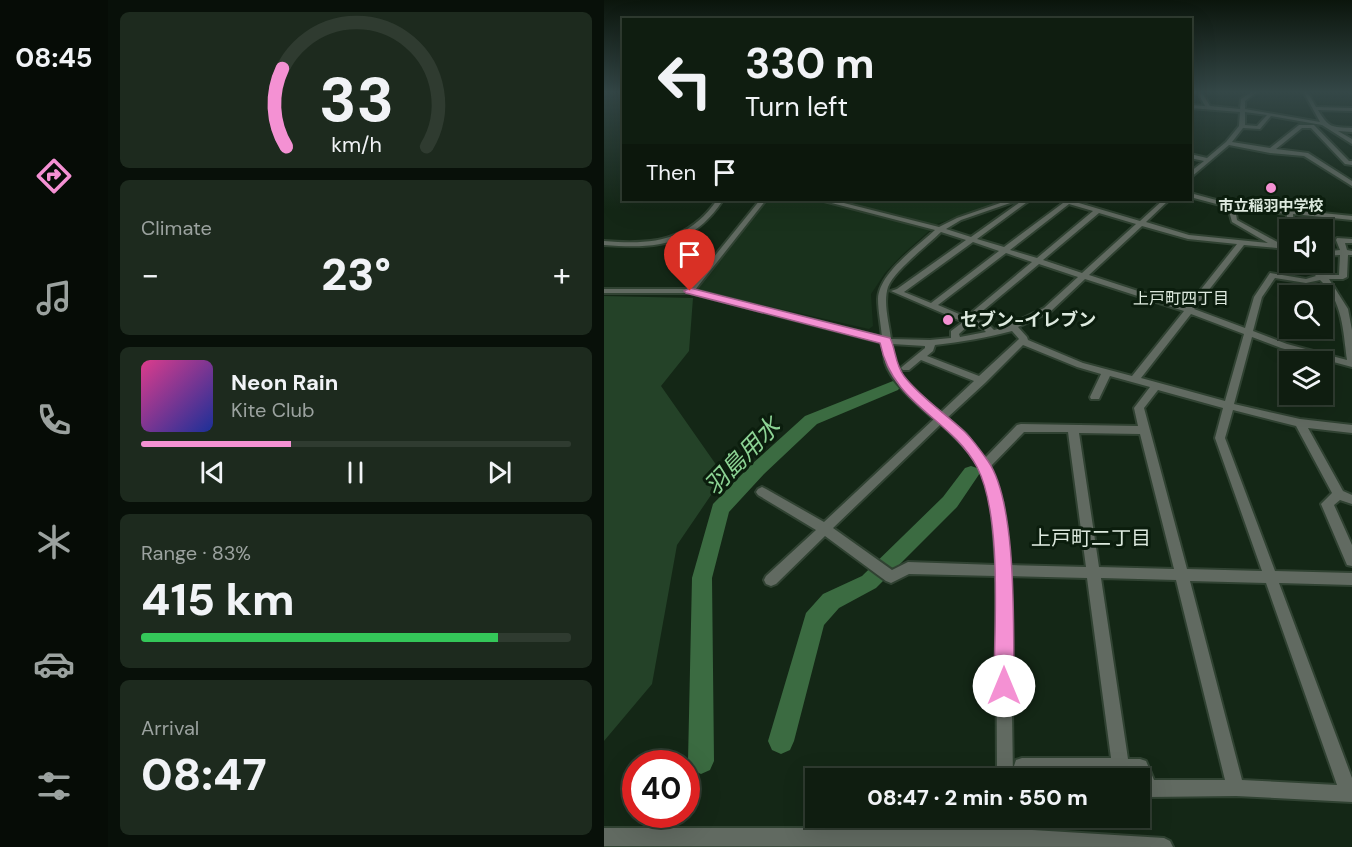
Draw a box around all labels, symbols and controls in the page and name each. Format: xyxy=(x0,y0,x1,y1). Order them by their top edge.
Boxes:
text: 330 m xyxy=(745,36,875,91)
text: 08:45 xyxy=(15,40,93,75)
icon: left xyxy=(646,42,724,120)
text: 33 xyxy=(318,59,394,140)
text: Turn left xyxy=(745,89,848,124)
text: km/h xyxy=(331,131,381,159)
icon: directions xyxy=(33,155,75,197)
icon: arrive xyxy=(708,156,741,189)
text: Then xyxy=(646,158,696,187)
marker: 市立稲羽中学校 xyxy=(1264,181,1278,195)
place label: 市立稲羽中学校 xyxy=(1218,196,1324,216)
text: Climate xyxy=(141,215,212,241)
map controls xyxy=(1279,219,1333,405)
button: sound xyxy=(1279,219,1333,273)
pin xyxy=(664,229,715,291)
icon: arrive xyxy=(673,238,706,271)
text: 23° xyxy=(321,245,391,304)
text: − xyxy=(141,253,159,296)
text: + xyxy=(553,253,571,296)
icon: music xyxy=(33,277,75,319)
button: search xyxy=(1279,285,1333,339)
district label: 上戸町四丁目 xyxy=(1133,288,1229,309)
place label: セブン-イレブン xyxy=(960,308,1096,332)
marker: セブン-イレブン xyxy=(941,313,955,327)
button: layers xyxy=(1279,351,1333,405)
text: Neon Rain xyxy=(231,368,338,397)
text: Kite Club xyxy=(231,397,315,423)
icon: phone xyxy=(33,399,75,441)
water label: 羽島用水 xyxy=(698,409,789,501)
icon: previous xyxy=(196,456,229,489)
icon: pause xyxy=(339,456,372,489)
icon: next xyxy=(483,456,516,489)
icon: climate xyxy=(33,521,75,563)
district label: 上戸町二丁目 xyxy=(1031,525,1151,551)
text: Range · 83% xyxy=(141,540,251,566)
text: 415 km xyxy=(141,570,295,629)
icon: car xyxy=(33,643,75,685)
position arrow xyxy=(972,654,1036,718)
text: Arrival xyxy=(141,715,199,741)
text: 08:47 xyxy=(141,745,267,804)
speed limit sign: 40 xyxy=(622,750,700,828)
icon: filters xyxy=(33,765,75,807)
text: 08:47 · 2 min · 550 m xyxy=(867,783,1088,812)

